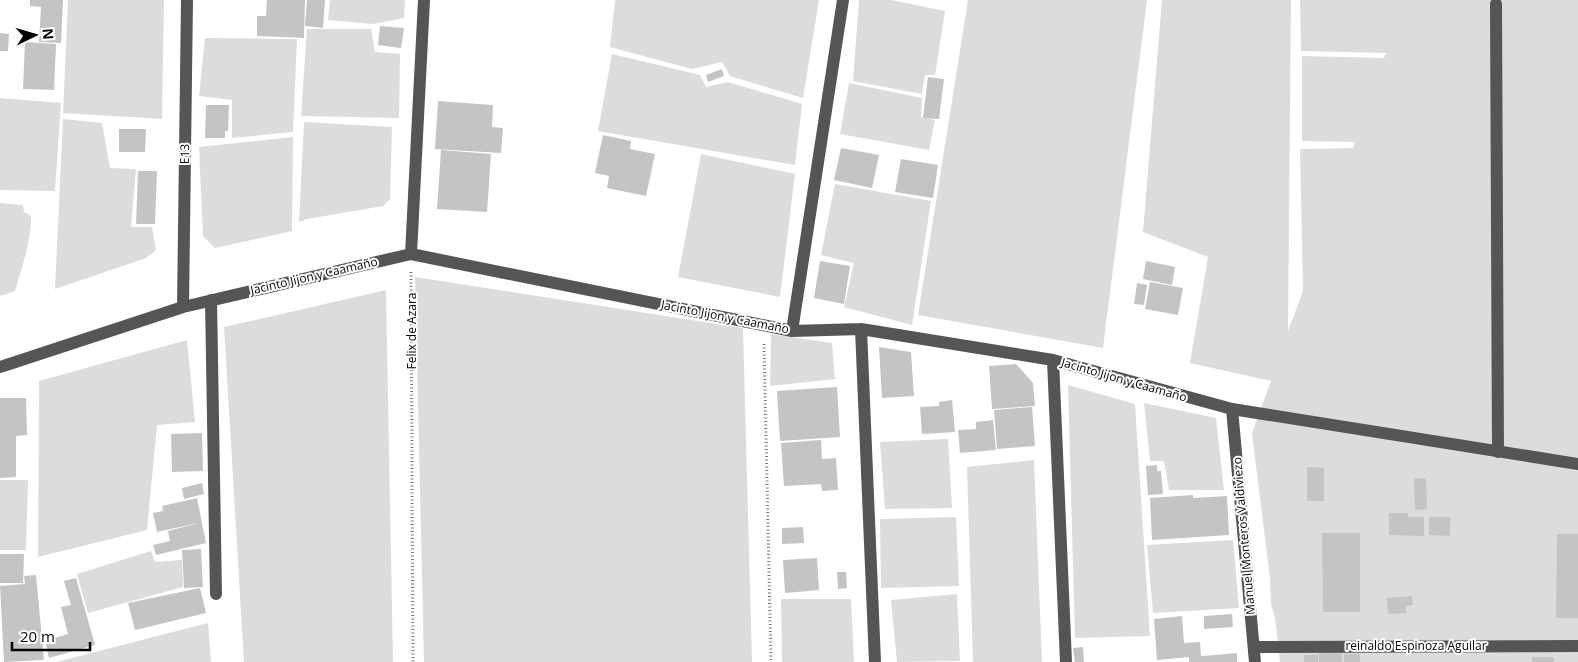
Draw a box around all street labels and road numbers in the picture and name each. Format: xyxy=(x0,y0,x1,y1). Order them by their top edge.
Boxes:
street label: E13 xyxy=(176,144,193,164)
street label: Jacinto Jijon y Caamaño xyxy=(248,253,379,299)
street label: Felix de Azara xyxy=(403,292,420,370)
street label: Jacinto Jijon y Caamaño xyxy=(659,296,791,337)
street label: Jacinto Jijon y Caamaño xyxy=(1058,353,1189,406)
street label: Manuel Monteros Valdiviezo xyxy=(1228,456,1259,616)
street label: reinaldo Espinoza Aguilar xyxy=(1345,637,1487,654)

